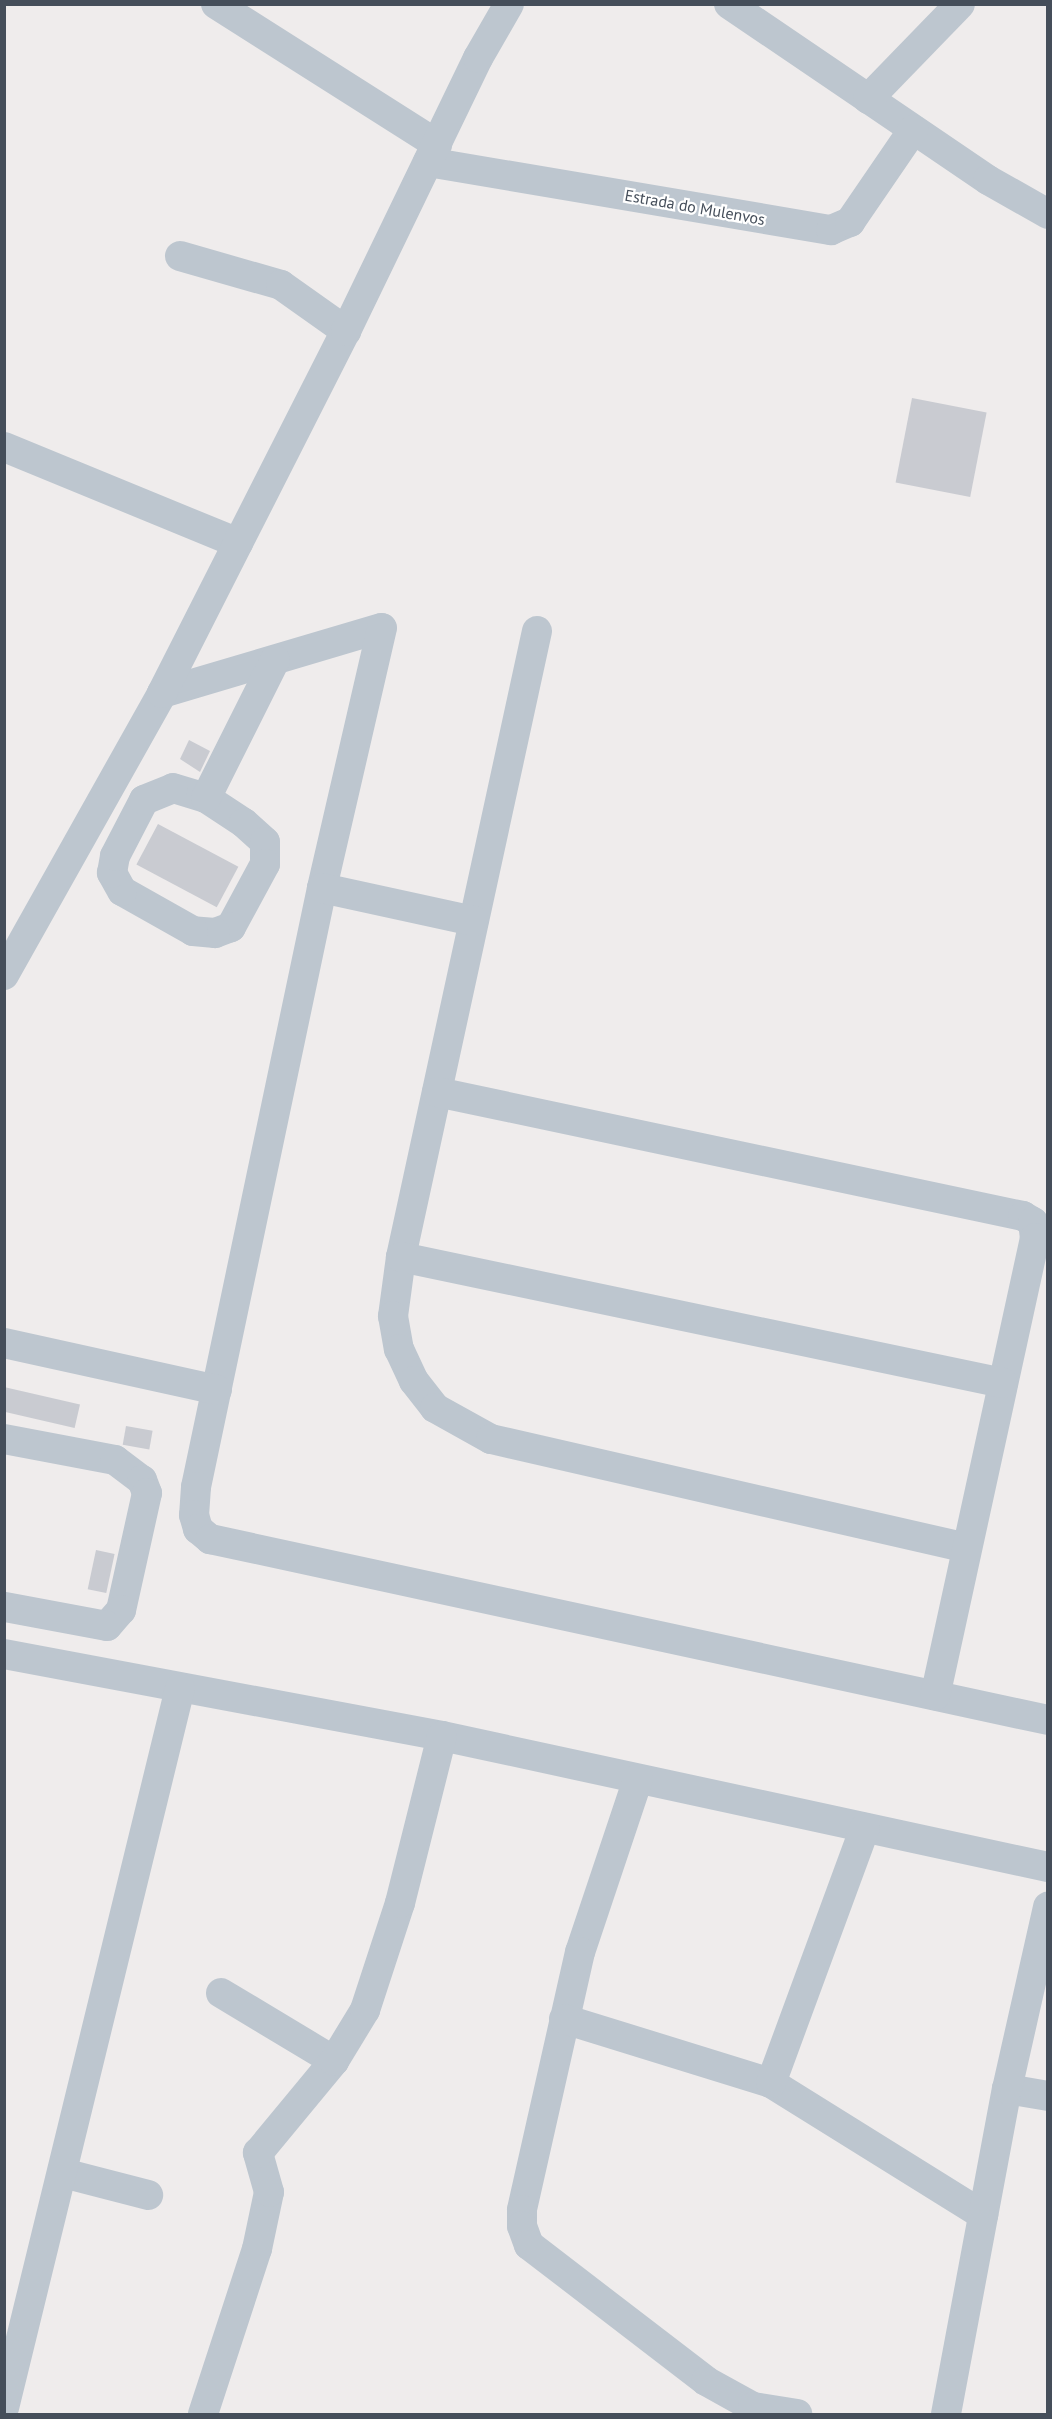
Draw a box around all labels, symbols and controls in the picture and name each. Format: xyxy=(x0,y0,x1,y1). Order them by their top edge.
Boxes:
street label: Estrada do Mulenvos xyxy=(623,185,767,229)

